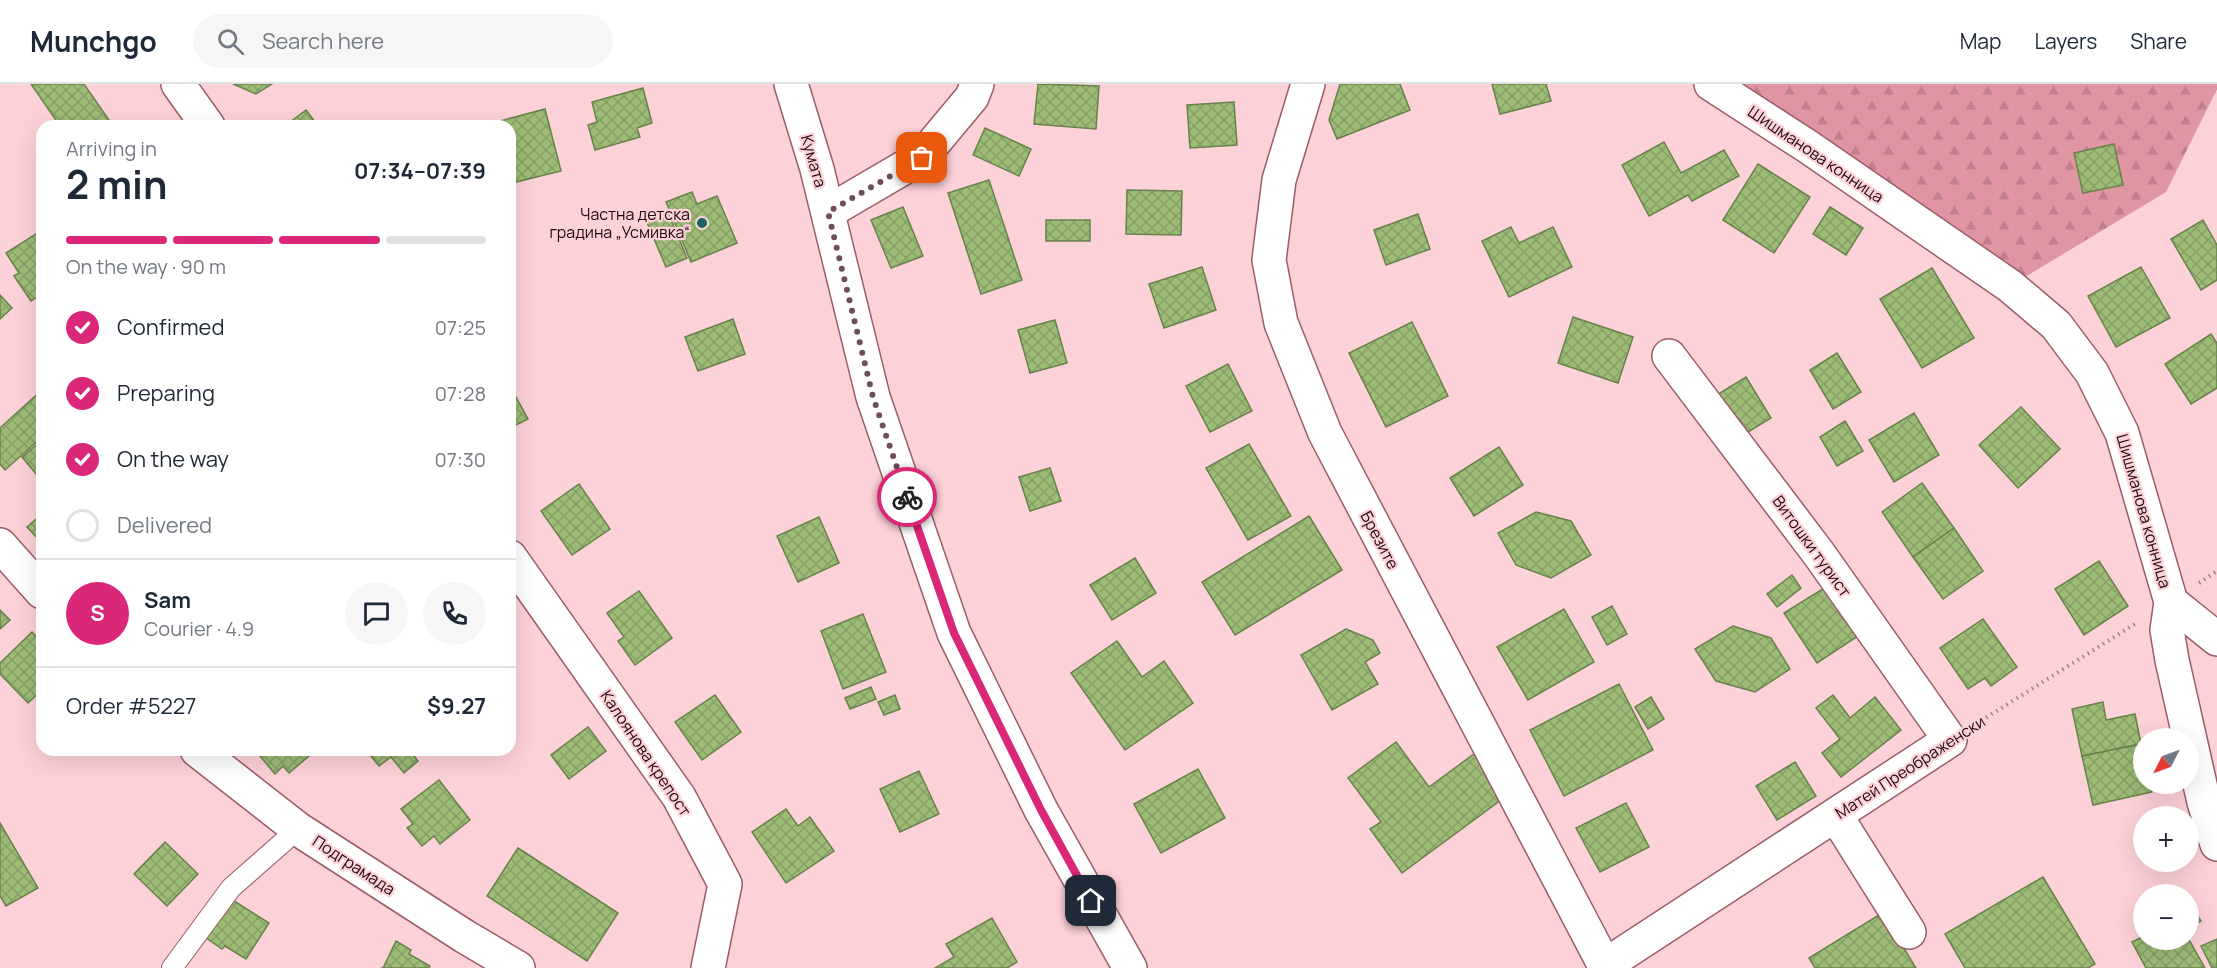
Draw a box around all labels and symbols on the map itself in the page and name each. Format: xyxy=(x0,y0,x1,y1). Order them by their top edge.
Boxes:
street label: Шишманова конница xyxy=(1744,100,1888,208)
street label: Кумата xyxy=(796,132,832,190)
pin xyxy=(896,132,947,183)
place label: Частна детска градина „Усмивка“ xyxy=(549,203,690,243)
marker: Частна детска градина „Усмивка“ xyxy=(695,216,709,230)
street label: Шишманова конница xyxy=(2111,431,2177,591)
courier xyxy=(877,467,937,527)
street label: Витошки турист xyxy=(1768,491,1856,601)
street label: Брезите xyxy=(1356,507,1404,573)
street label: Калоянова крепост xyxy=(596,686,696,820)
street label: Матей Преображенски xyxy=(1831,710,1989,824)
north arrow xyxy=(2133,728,2199,794)
street label: Подграмада xyxy=(308,830,400,900)
pin xyxy=(1065,875,1116,926)

